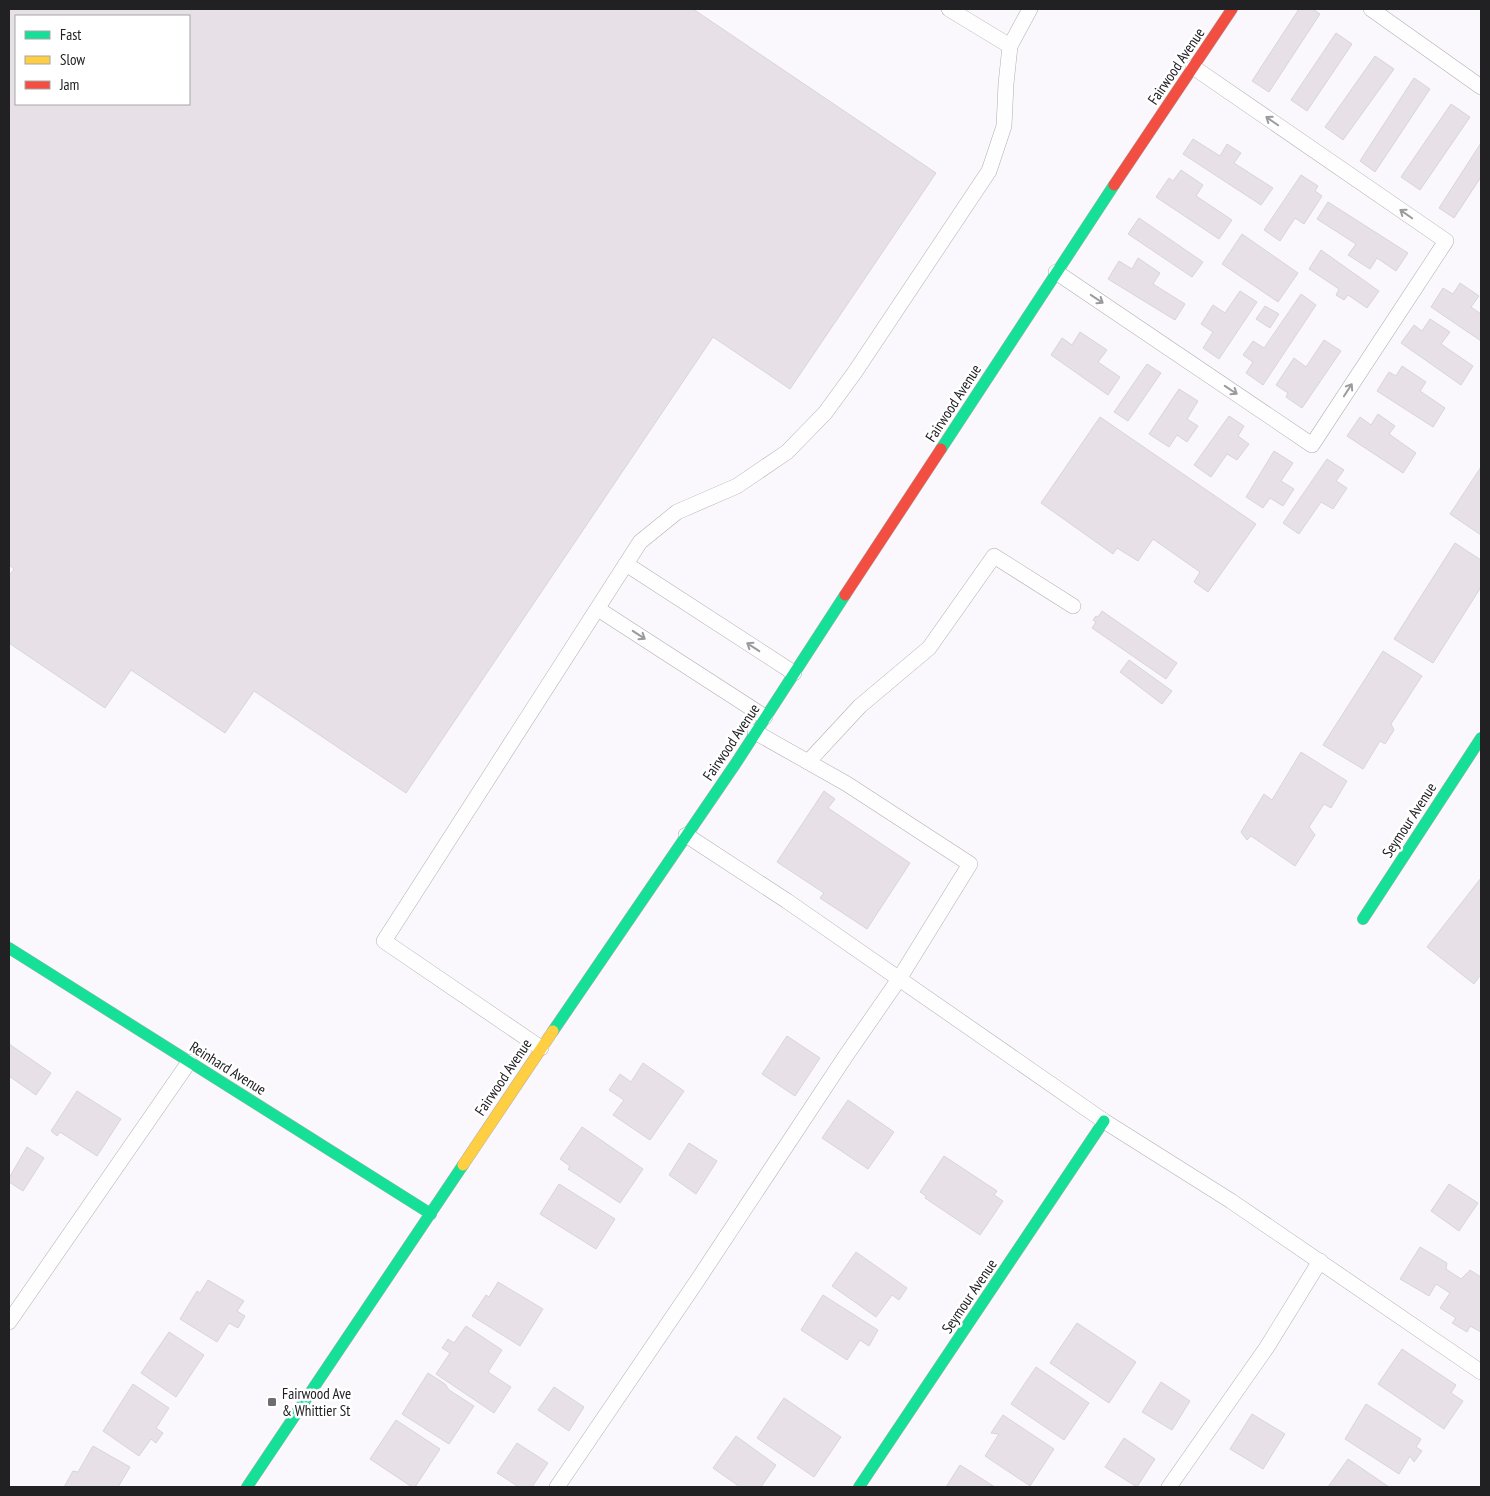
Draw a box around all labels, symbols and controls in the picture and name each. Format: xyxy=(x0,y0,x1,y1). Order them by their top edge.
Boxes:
legend xyxy=(15,15,190,105)
street label: Fairwood Avenue xyxy=(1143,24,1209,108)
text: Fast xyxy=(60,25,81,44)
text: Slow xyxy=(60,50,85,69)
text: Jam xyxy=(59,75,79,94)
one-way arrow xyxy=(1265,116,1279,126)
one-way arrow xyxy=(1399,209,1413,219)
one-way arrow xyxy=(1089,294,1103,304)
street label: Fairwood Avenue xyxy=(921,361,985,445)
one-way arrow xyxy=(1343,384,1353,398)
one-way arrow xyxy=(1224,385,1238,395)
one-way arrow xyxy=(631,631,645,641)
one-way arrow xyxy=(747,642,761,652)
street label: Fairwood Avenue xyxy=(698,700,764,784)
street label: Seymour Avenue xyxy=(1378,779,1440,861)
street label: Fairwood Avenue xyxy=(470,1035,536,1119)
street label: Reinhard Avenue xyxy=(186,1037,270,1099)
street label: Seymour Avenue xyxy=(937,1255,1001,1337)
place label: Fairwood Ave & Whittier St xyxy=(282,1384,351,1420)
marker: Fairwood Ave & Whittier St xyxy=(266,1396,278,1408)

